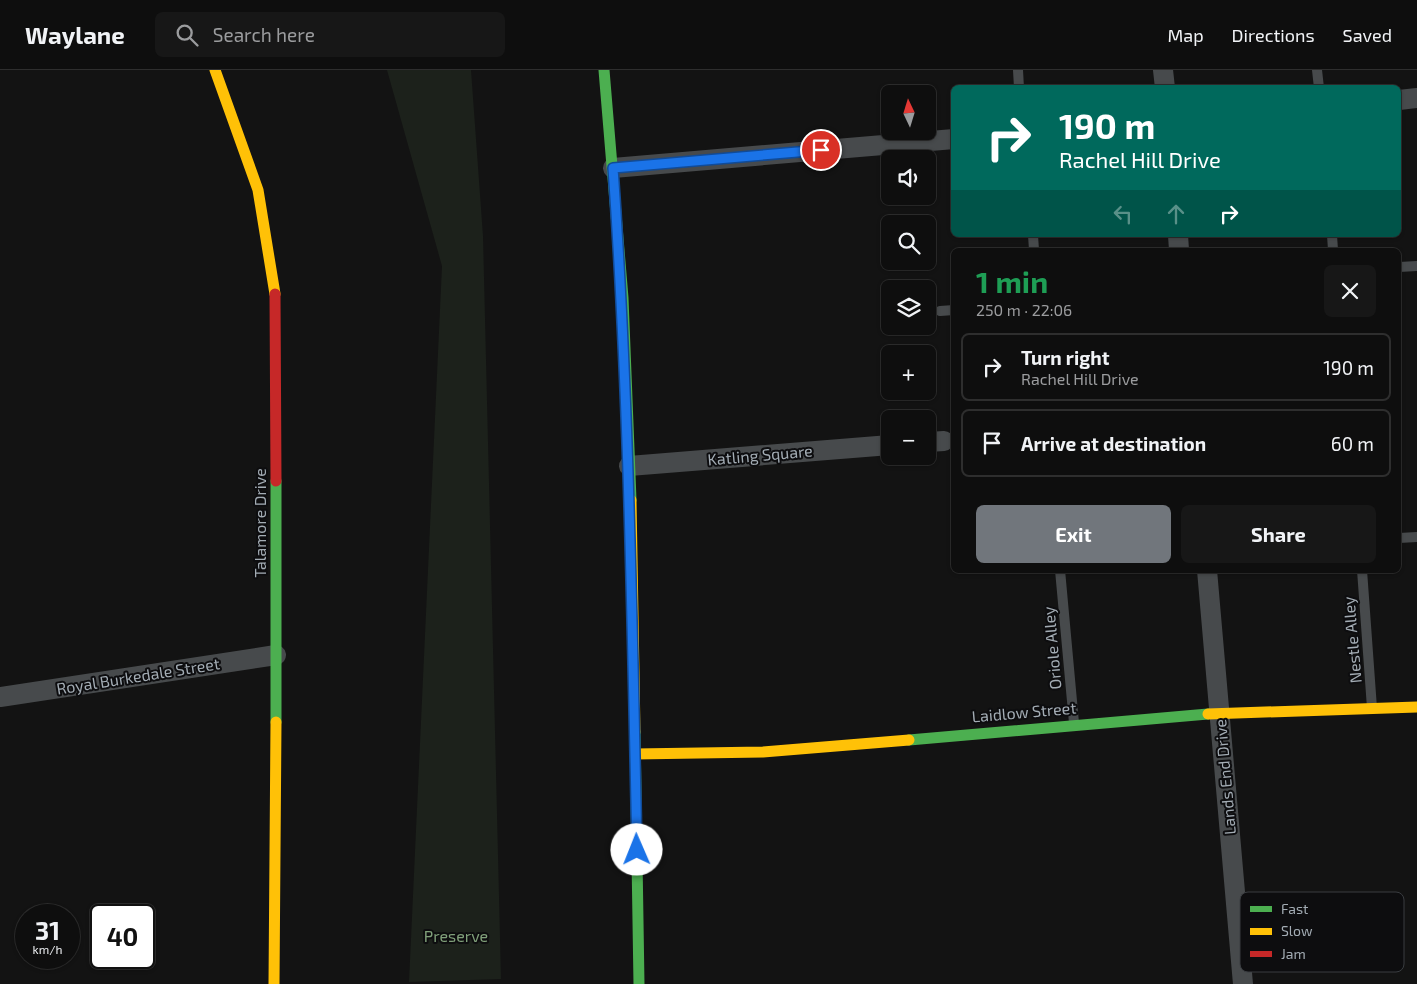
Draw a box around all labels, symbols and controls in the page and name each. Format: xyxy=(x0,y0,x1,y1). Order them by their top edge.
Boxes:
search box xyxy=(155,12,505,57)
text: Waylane xyxy=(25,20,125,49)
icon: search xyxy=(173,21,201,49)
text: Search here xyxy=(213,23,315,46)
text: Map xyxy=(1167,24,1204,46)
text: Directions xyxy=(1232,24,1315,46)
text: Saved xyxy=(1343,24,1392,46)
north arrow xyxy=(881,85,936,140)
map controls xyxy=(881,85,936,465)
text: 190 m xyxy=(1059,104,1155,146)
icon: right xyxy=(976,105,1041,170)
pin xyxy=(800,129,842,171)
icon: arrive xyxy=(807,136,835,164)
text: Rachel Hill Drive xyxy=(1059,146,1221,172)
button: sound xyxy=(881,150,936,205)
icon: left xyxy=(1109,200,1137,228)
icon: ahead xyxy=(1162,200,1190,228)
icon: right xyxy=(1215,200,1243,228)
button: search xyxy=(881,215,936,270)
text: 1 min xyxy=(976,263,1048,299)
button: close xyxy=(1324,265,1376,317)
button: layers xyxy=(881,280,936,335)
text: 250 m · 22:06 xyxy=(976,300,1072,319)
button: + xyxy=(881,345,936,400)
text: Turn right xyxy=(1021,346,1109,369)
icon: right xyxy=(978,353,1006,381)
text: 190 m xyxy=(1323,356,1374,379)
text: Rachel Hill Drive xyxy=(1021,369,1139,388)
button: − xyxy=(881,410,936,465)
icon: arrive xyxy=(978,429,1006,457)
text: Arrive at destination xyxy=(1021,432,1206,455)
text: 60 m xyxy=(1331,432,1374,455)
street label: Katling Square xyxy=(707,440,813,469)
street label: Talamore Drive xyxy=(250,468,269,578)
button: Exit xyxy=(976,505,1171,563)
button: Share xyxy=(1181,505,1376,563)
street label: Nestle Alley xyxy=(1338,595,1365,684)
street label: Oriole Alley xyxy=(1038,605,1065,690)
street label: Royal Burkedale Street xyxy=(55,653,221,698)
street label: Laidlow Street xyxy=(971,697,1077,726)
street label: Lands End Drive xyxy=(1210,718,1239,836)
position arrow xyxy=(610,823,662,875)
legend xyxy=(1240,892,1404,972)
text: Fast xyxy=(1281,900,1308,917)
speed limit sign: 40 xyxy=(90,904,155,969)
text: 31 xyxy=(35,915,60,945)
text: Slow xyxy=(1281,922,1313,939)
park label: Preserve xyxy=(424,926,488,945)
text: km/h xyxy=(33,942,62,956)
text: Jam xyxy=(1281,945,1306,962)

